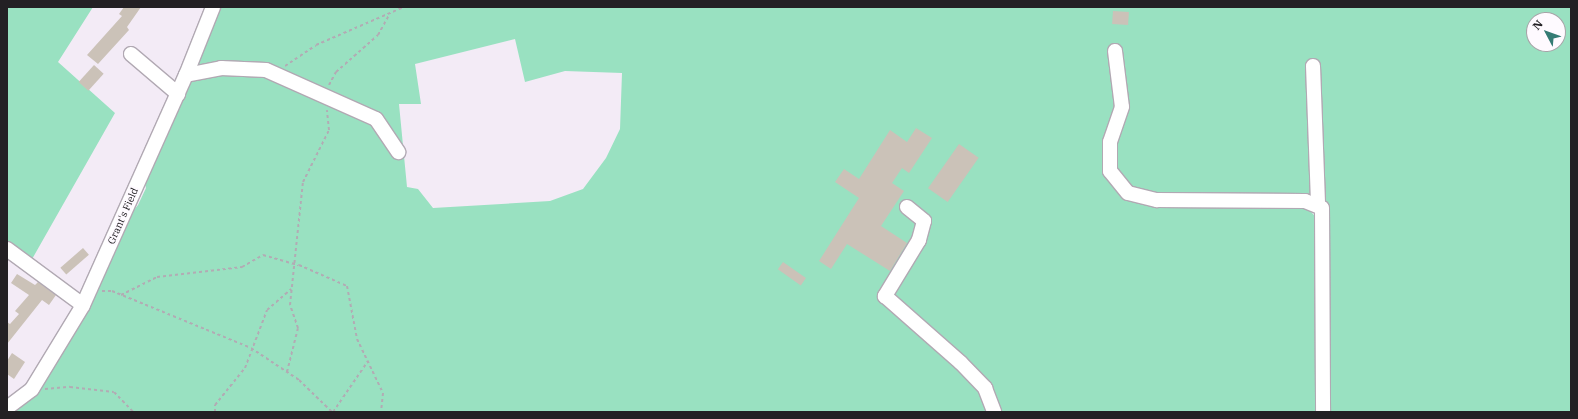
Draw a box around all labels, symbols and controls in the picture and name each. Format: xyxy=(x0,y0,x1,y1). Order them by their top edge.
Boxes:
north arrow xyxy=(1526,12,1566,52)
text: N xyxy=(1530,17,1546,33)
street label: Grant's Field xyxy=(105,186,141,246)

